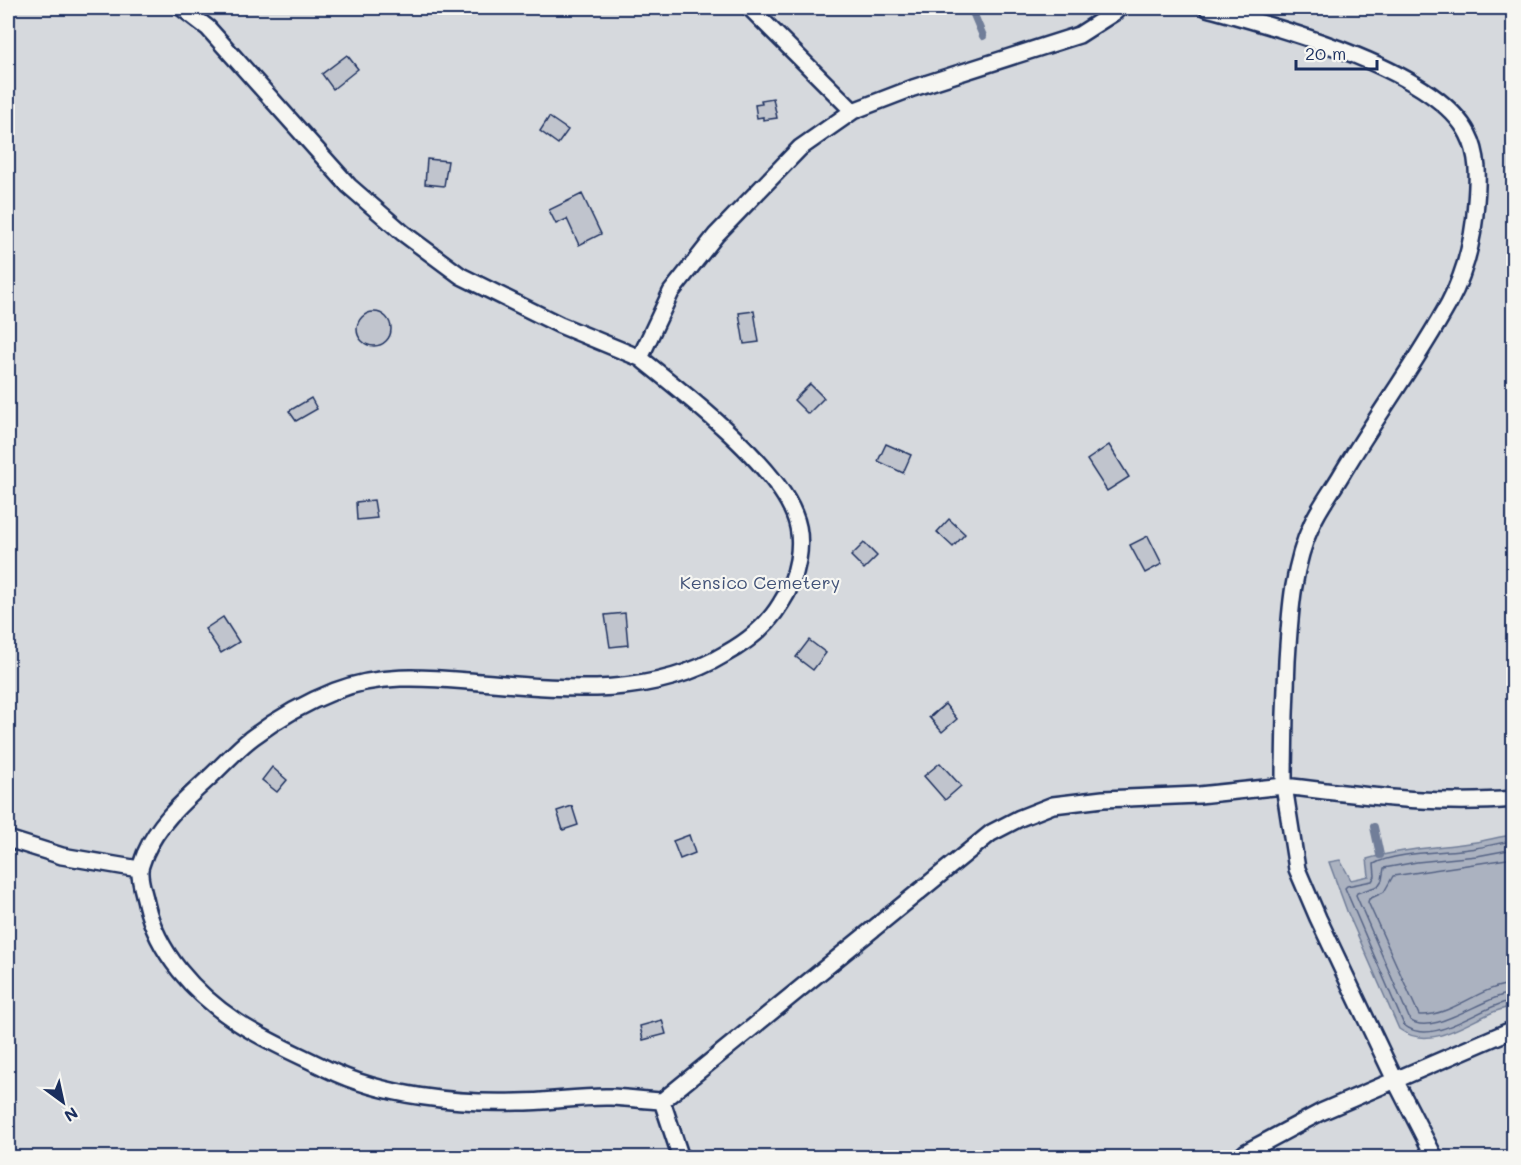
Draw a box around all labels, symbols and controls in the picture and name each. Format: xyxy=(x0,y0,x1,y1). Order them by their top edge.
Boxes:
scale bar xyxy=(1296,33,1377,71)
text: 20 m xyxy=(1305,41,1346,65)
park label: Kensico Cemetery xyxy=(680,570,840,594)
north arrow xyxy=(33,1072,93,1132)
text: N xyxy=(61,1103,82,1127)

